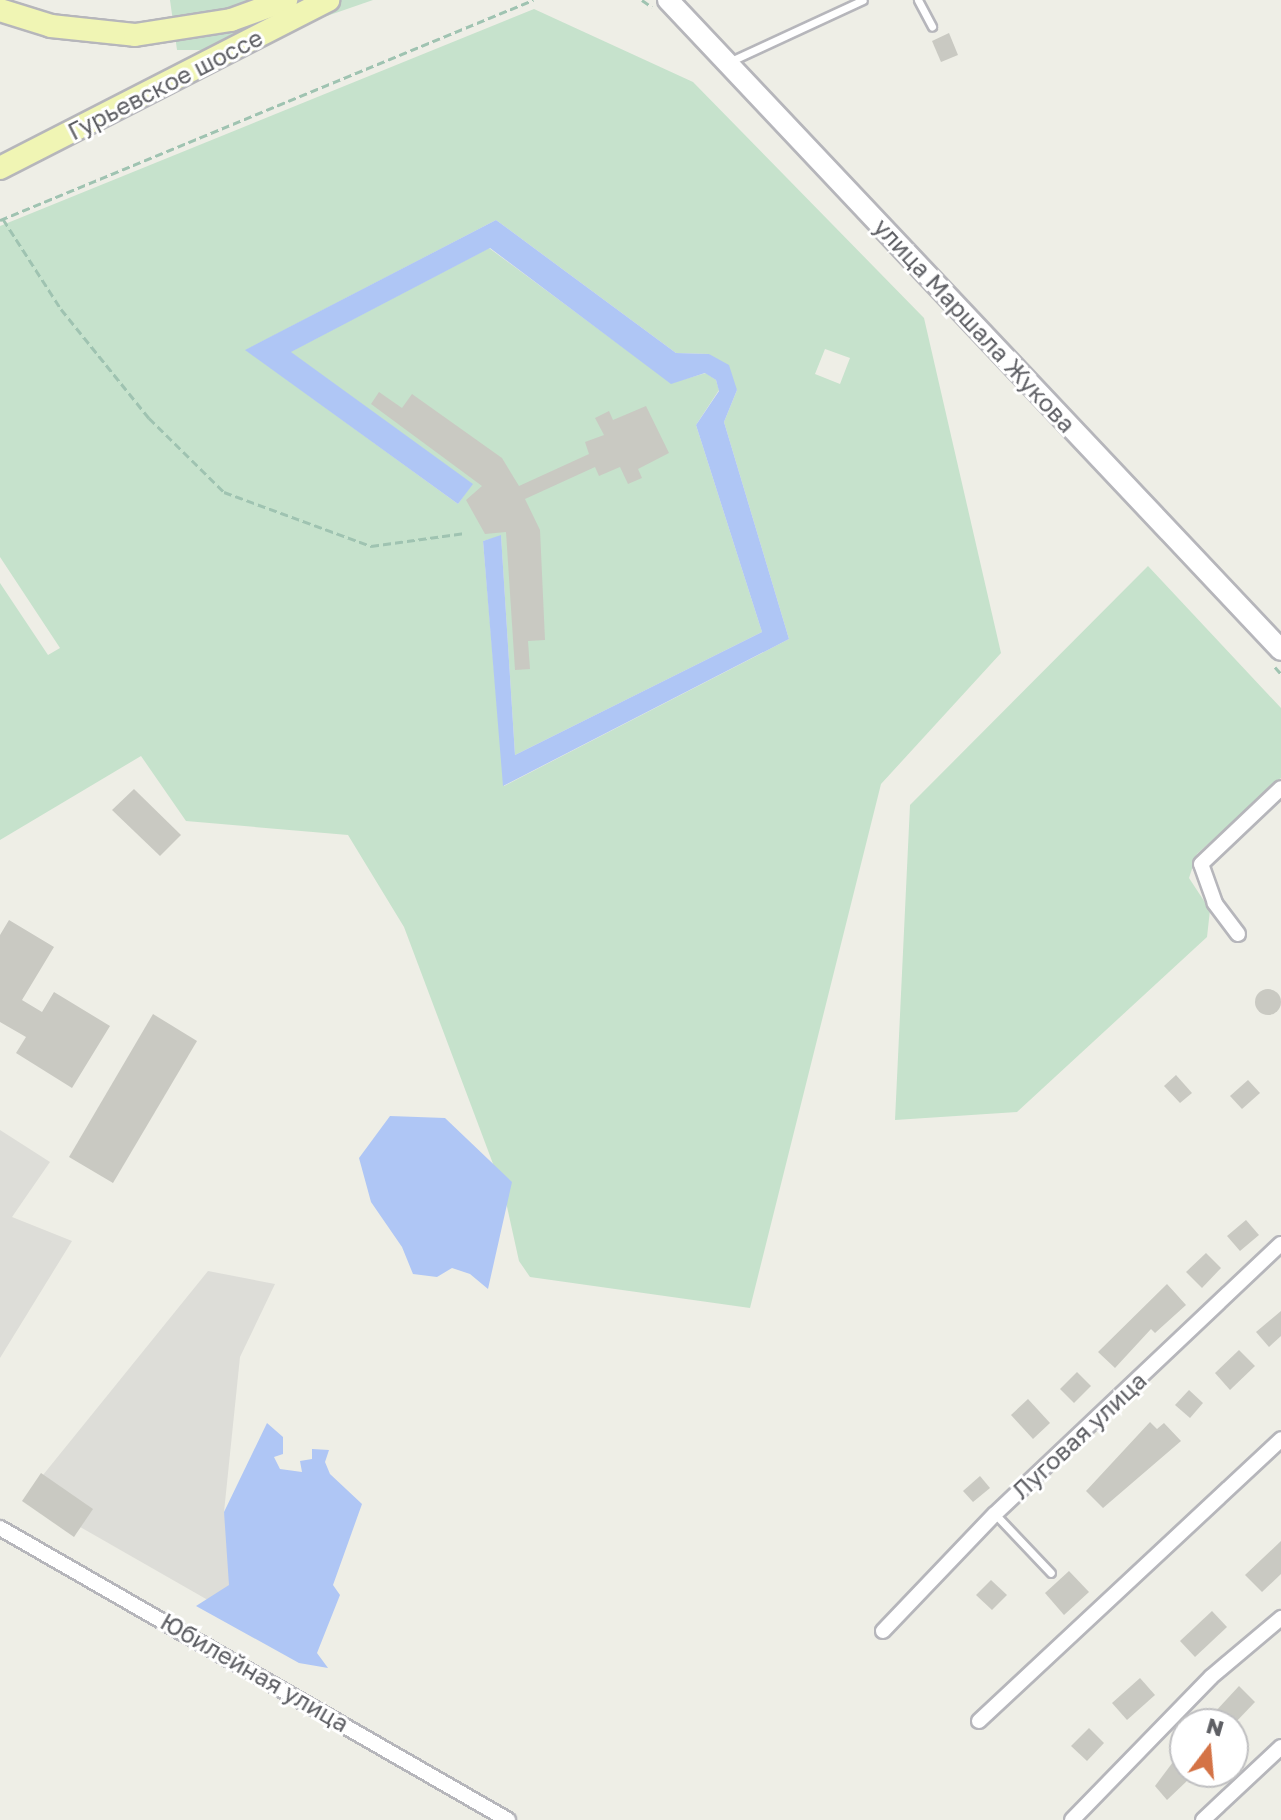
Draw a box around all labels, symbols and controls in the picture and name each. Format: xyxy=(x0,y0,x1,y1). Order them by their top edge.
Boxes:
street label: Гурьевское шоссе xyxy=(63,22,267,146)
street label: улица Маршала Жукова xyxy=(868,212,1082,438)
street label: Луговая улица xyxy=(1006,1366,1152,1504)
street label: Юбилейная улица xyxy=(156,1606,354,1738)
north arrow xyxy=(1169,1708,1249,1788)
text: N xyxy=(1203,1711,1227,1742)

